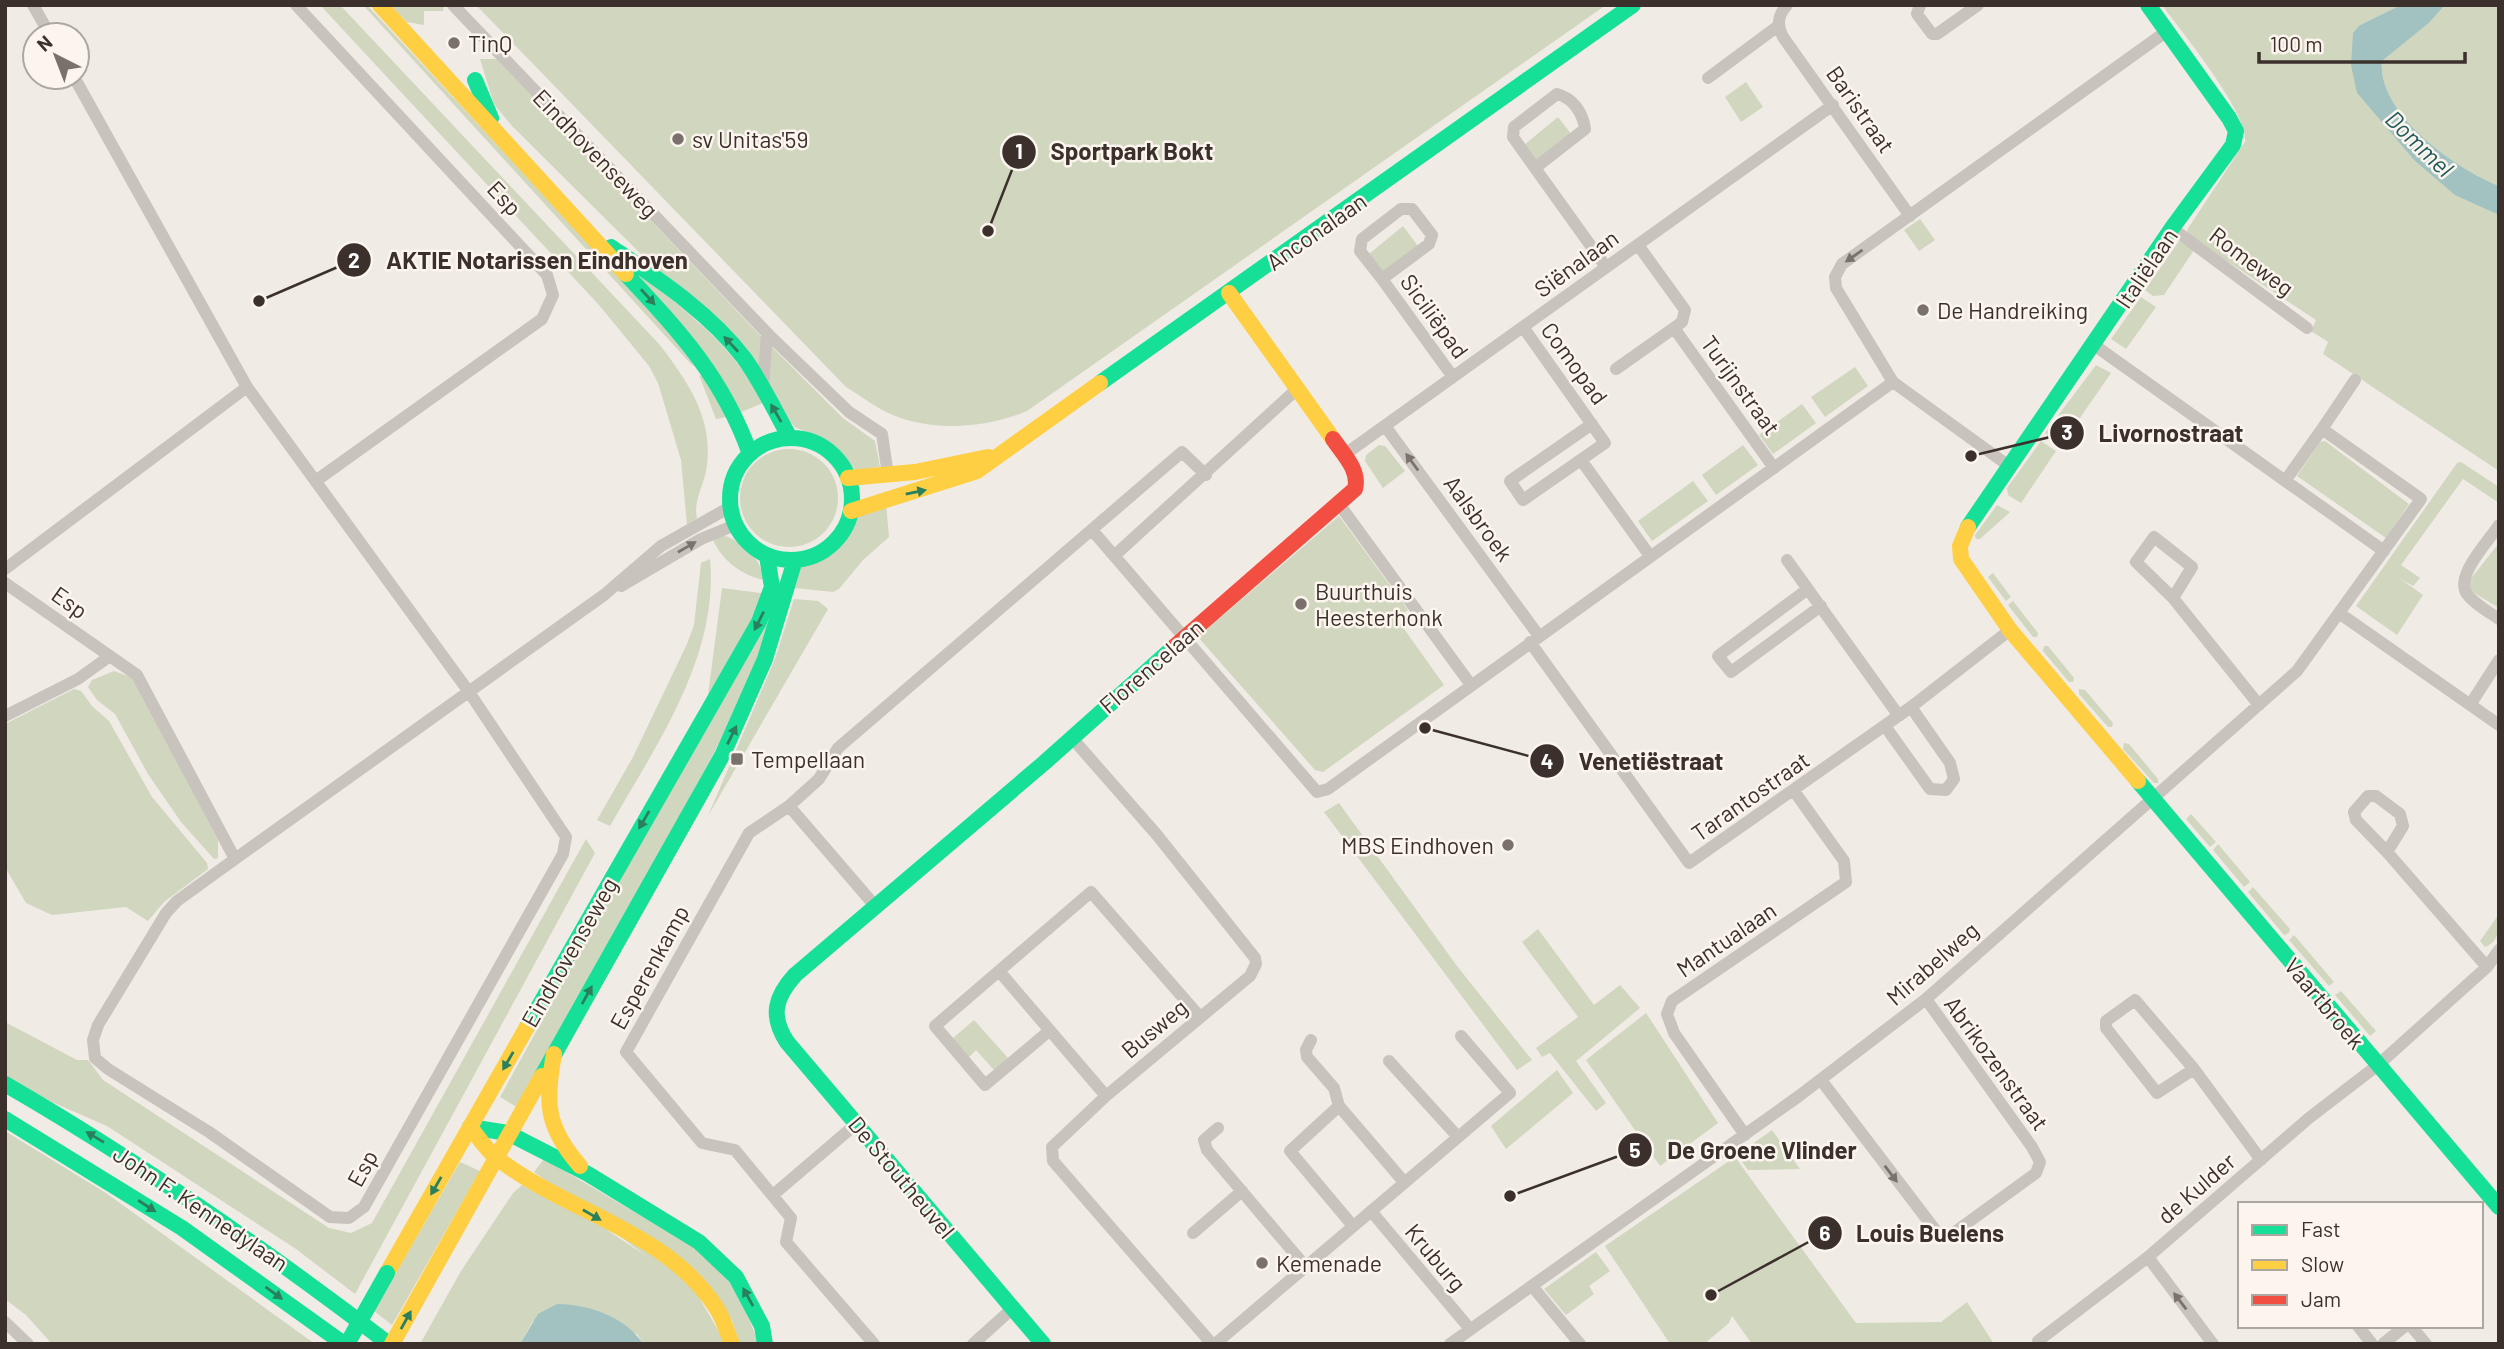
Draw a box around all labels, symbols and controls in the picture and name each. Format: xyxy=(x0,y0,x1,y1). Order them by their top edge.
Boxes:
north arrow xyxy=(21,21,91,91)
scale bar xyxy=(2259,21,2466,65)
place label: TinQ xyxy=(468,29,512,57)
text: N xyxy=(32,30,57,56)
text: 100 m xyxy=(2270,31,2323,56)
marker: TinQ xyxy=(446,35,462,51)
street label: Baristraat xyxy=(1821,60,1901,158)
street label: Eindhovenseweg xyxy=(528,83,664,223)
water label: Dommel xyxy=(2380,104,2460,183)
place label: sv Unitas'59 xyxy=(692,125,808,153)
callout: Sportpark Bokt xyxy=(1002,129,1228,174)
marker: sv Unitas'59 xyxy=(670,131,686,147)
text: Sportpark Bokt xyxy=(1051,136,1213,165)
text: 1 xyxy=(1015,138,1023,163)
street label: Esp xyxy=(482,175,528,221)
street label: Anconalaan xyxy=(1260,186,1372,276)
street label: Romeweg xyxy=(2204,220,2300,302)
street label: Siënalaan xyxy=(1529,223,1623,303)
street label: Italiëlaan xyxy=(2109,223,2183,313)
callout: AKTIE Notarissen Eindhoven xyxy=(337,238,701,283)
text: AKTIE Notarissen Eindhoven xyxy=(386,245,688,274)
text: 2 xyxy=(348,247,360,272)
one-way arrow xyxy=(1845,248,1863,262)
street label: Siciliëpad xyxy=(1395,268,1475,364)
one-way arrow xyxy=(640,288,656,306)
place label: De Handreiking xyxy=(1937,296,2088,324)
marker: De Handreiking xyxy=(1915,302,1931,318)
street label: Comopad xyxy=(1536,316,1614,410)
street label: Turijnstraat xyxy=(1696,330,1786,440)
one-way arrow xyxy=(723,336,739,353)
one-way arrow xyxy=(770,404,782,423)
callout: Livornostraat xyxy=(2049,411,2257,456)
text: Livornostraat xyxy=(2099,418,2243,447)
text: 3 xyxy=(2061,419,2073,444)
one-way arrow xyxy=(1405,453,1419,471)
street label: Aalsbroek xyxy=(1439,470,1519,566)
one-way arrow xyxy=(905,486,927,497)
one-way arrow xyxy=(677,541,696,554)
place label: Buurthuis Heesterhonk xyxy=(1315,577,1443,631)
street label: Esp xyxy=(47,580,93,624)
marker: Buurthuis Heesterhonk xyxy=(1293,596,1309,612)
one-way arrow xyxy=(754,611,765,631)
street label: Florencelaan xyxy=(1093,613,1209,719)
one-way arrow xyxy=(727,725,738,745)
callout: Venetiëstraat xyxy=(1529,739,1737,784)
place label: Tempellaan xyxy=(751,745,865,773)
street label: Tarantostraat xyxy=(1686,745,1814,847)
text: Venetiëstraat xyxy=(1579,746,1723,775)
text: 4 xyxy=(1541,748,1553,773)
marker: Tempellaan xyxy=(729,751,745,767)
one-way arrow xyxy=(638,811,650,830)
place label: MBS Eindhoven xyxy=(1341,831,1494,859)
marker: MBS Eindhoven xyxy=(1500,837,1516,853)
street label: Eindhovenseweg xyxy=(515,872,623,1032)
street label: Mantualaan xyxy=(1671,895,1781,983)
street label: Esperenkamp xyxy=(603,900,695,1034)
street label: Mirabelweg xyxy=(1880,915,1984,1011)
street label: Vaartbroek xyxy=(2279,952,2371,1054)
one-way arrow xyxy=(581,985,593,1005)
street label: Abrikozenstraat xyxy=(1939,991,2055,1135)
street label: Busweg xyxy=(1115,992,1193,1064)
one-way arrow xyxy=(502,1051,514,1071)
street label: De Stoutheuvel xyxy=(843,1110,961,1244)
callout: De Groene Vlinder xyxy=(1618,1128,1871,1173)
one-way arrow xyxy=(85,1131,104,1143)
text: De Groene Vlinder xyxy=(1667,1135,1857,1164)
text: 5 xyxy=(1629,1137,1641,1162)
street label: John F. Kennedylaan xyxy=(108,1139,294,1277)
street label: Esp xyxy=(341,1145,383,1191)
street label: de Kulder xyxy=(2151,1146,2241,1229)
one-way arrow xyxy=(1884,1165,1898,1184)
one-way arrow xyxy=(430,1177,442,1196)
one-way arrow xyxy=(137,1199,157,1212)
legend xyxy=(2238,1202,2483,1328)
one-way arrow xyxy=(583,1208,602,1221)
callout: Louis Buelens xyxy=(1807,1211,2018,1256)
text: Fast xyxy=(2301,1216,2341,1241)
street label: Kruburg xyxy=(1400,1217,1472,1297)
text: Louis Buelens xyxy=(1856,1218,2004,1247)
text: 6 xyxy=(1819,1220,1831,1245)
place label: Kemenade xyxy=(1276,1249,1382,1277)
text: Slow xyxy=(2301,1251,2344,1276)
marker: Kemenade xyxy=(1254,1255,1270,1271)
one-way arrow xyxy=(265,1286,283,1300)
text: Jam xyxy=(2301,1286,2341,1311)
one-way arrow xyxy=(742,1288,754,1307)
one-way arrow xyxy=(2173,1292,2188,1310)
one-way arrow xyxy=(400,1311,412,1330)

